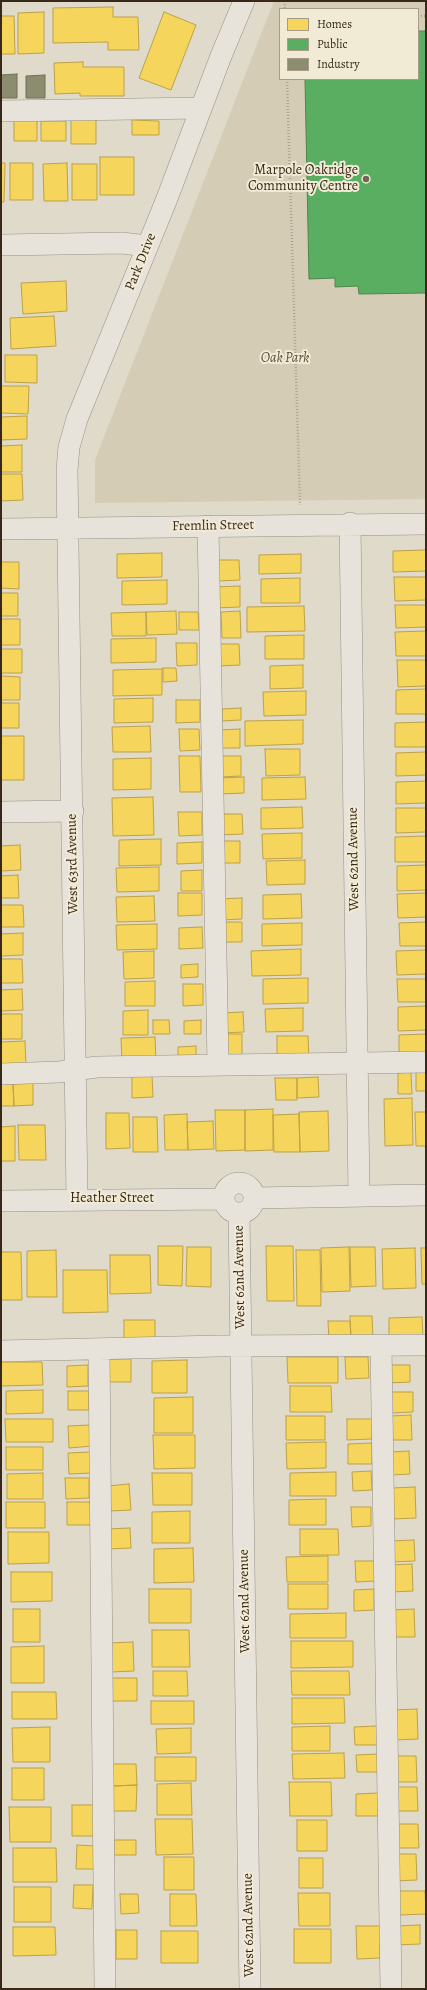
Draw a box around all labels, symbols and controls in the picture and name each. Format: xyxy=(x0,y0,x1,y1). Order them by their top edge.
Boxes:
legend xyxy=(279,8,419,80)
text: Homes xyxy=(317,16,352,32)
text: Public xyxy=(317,36,348,52)
text: Industry xyxy=(317,56,360,72)
place label: Marpole Oakridge Community Centre xyxy=(248,163,358,196)
marker: Marpole Oakridge Community Centre xyxy=(361,174,371,184)
street label: Park Drive xyxy=(122,231,160,293)
park label: Oak Park xyxy=(261,351,309,367)
street label: Fremlin Street xyxy=(172,517,254,535)
street label: West 62nd Avenue xyxy=(345,807,363,911)
street label: West 63rd Avenue xyxy=(64,813,82,915)
street label: Heather Street xyxy=(70,1191,154,1207)
street label: West 62nd Avenue xyxy=(231,1225,249,1329)
street label: West 62nd Avenue xyxy=(236,1549,254,1653)
street label: West 62nd Avenue xyxy=(240,1873,258,1977)

